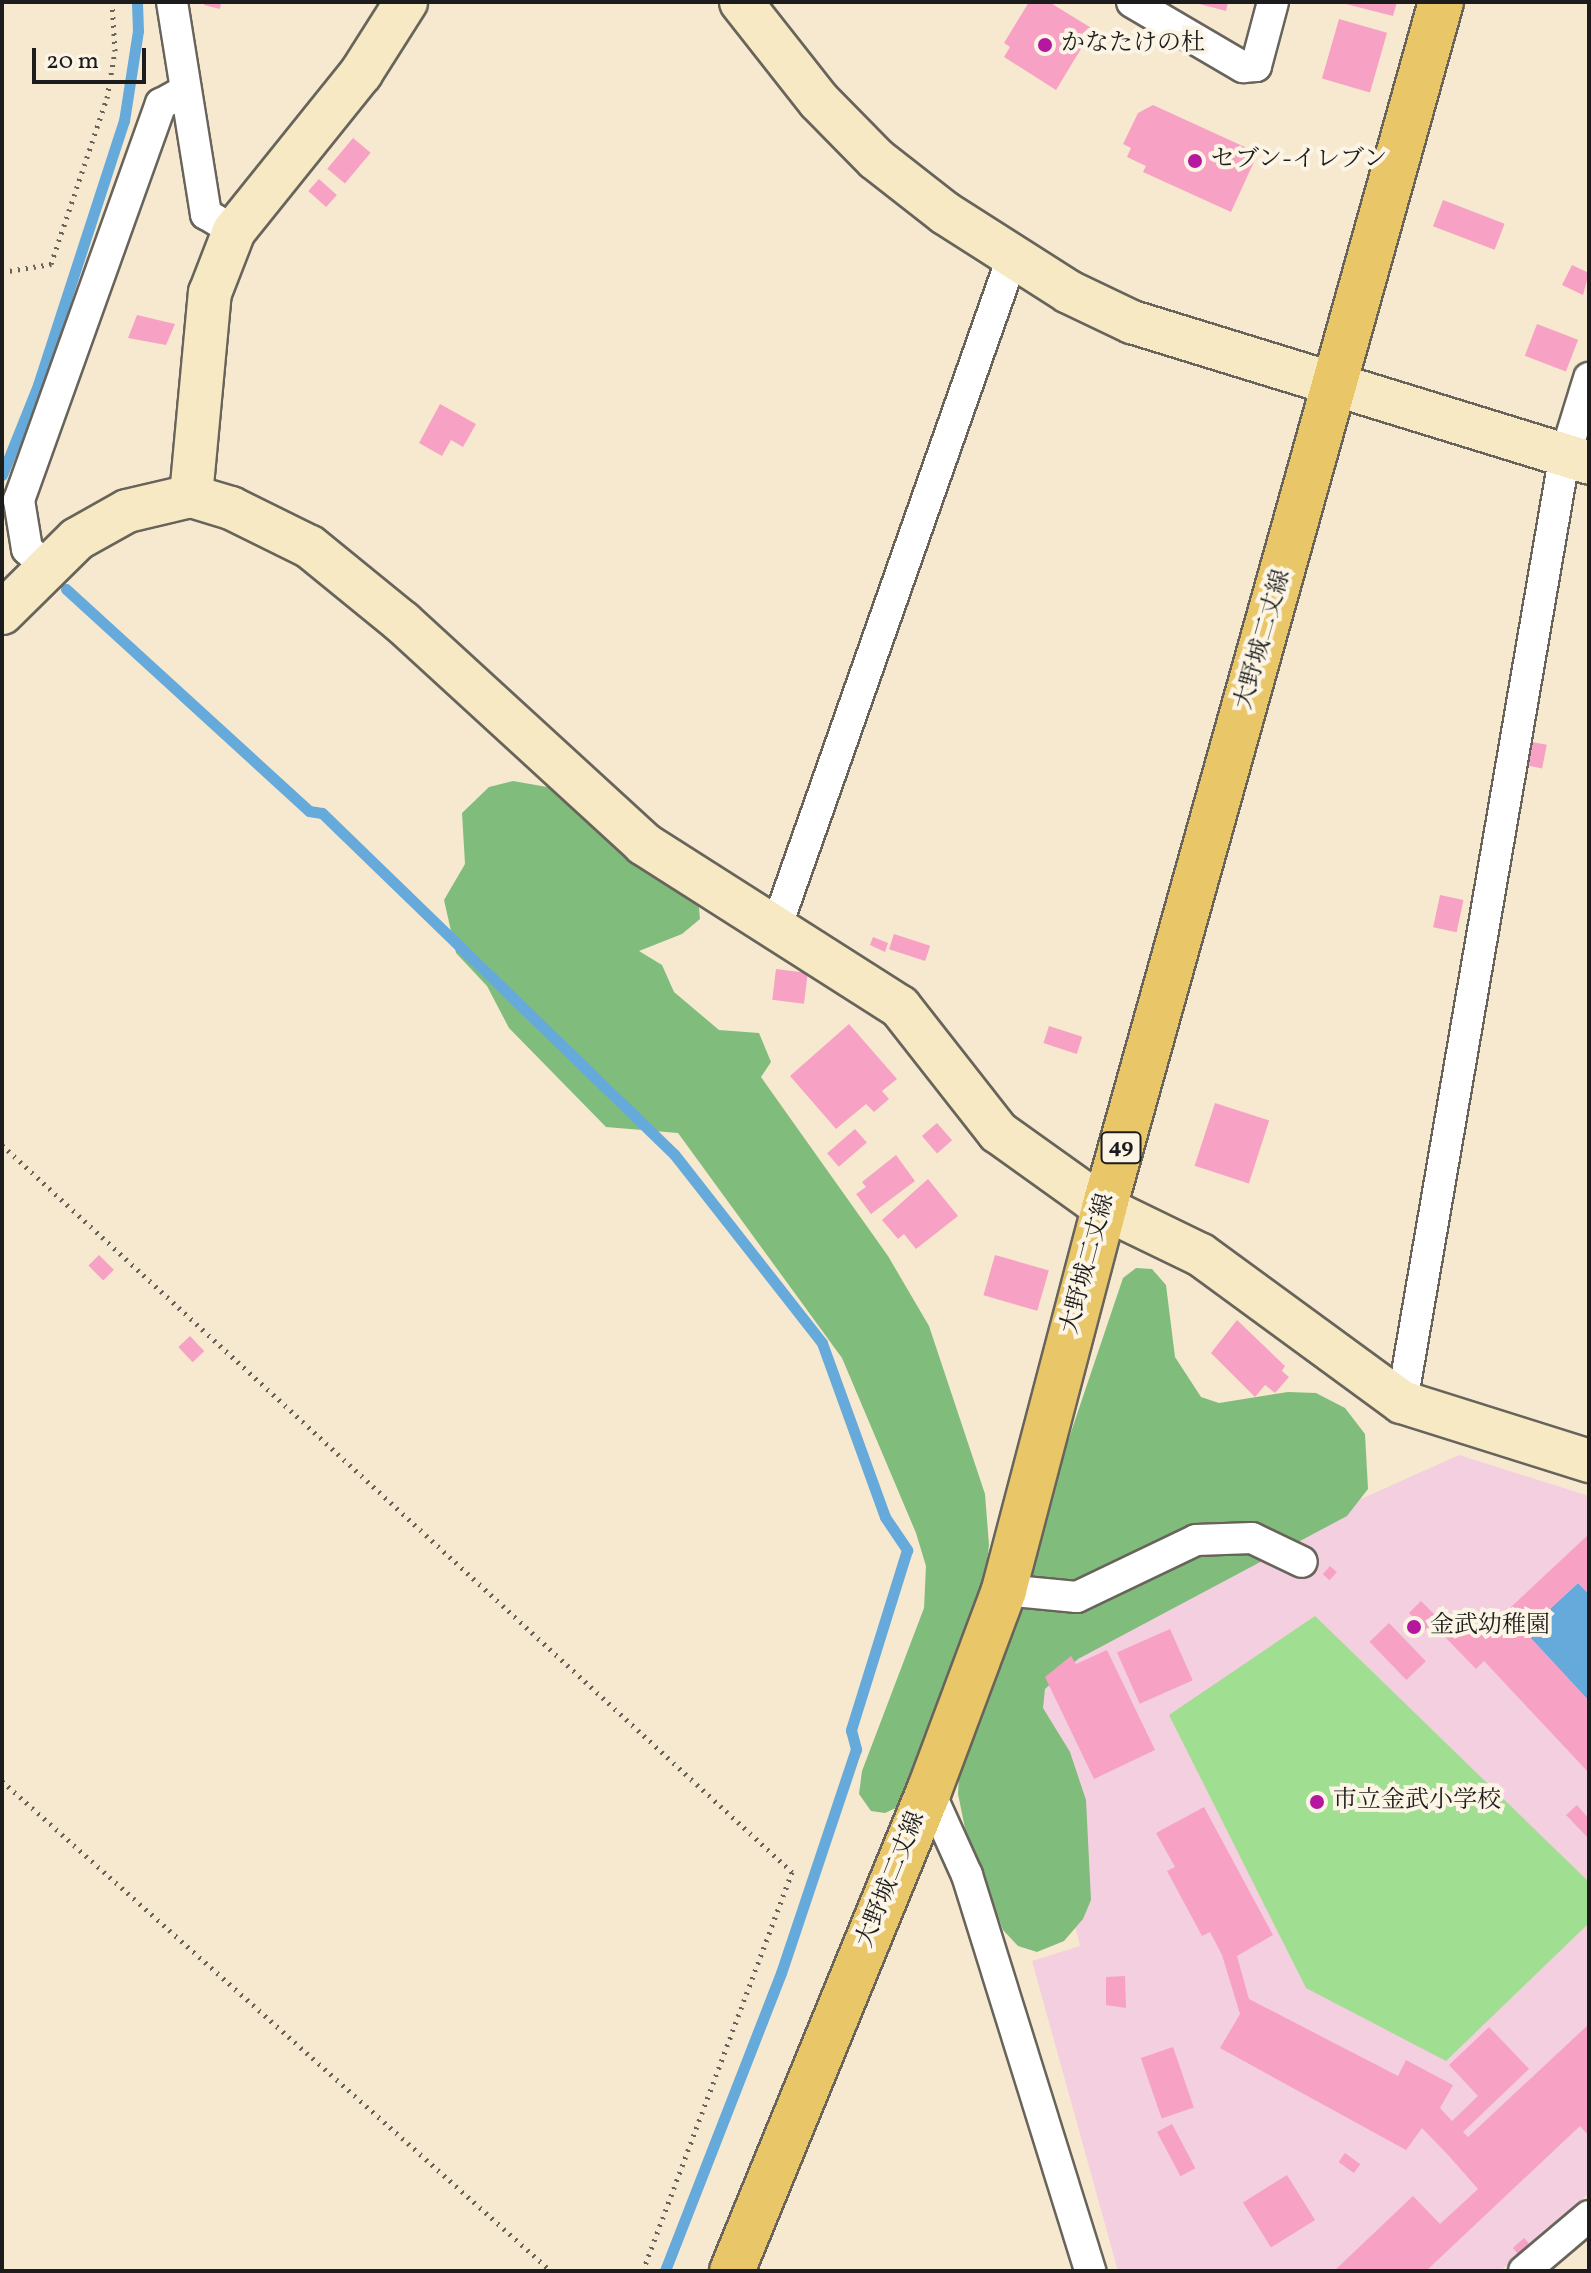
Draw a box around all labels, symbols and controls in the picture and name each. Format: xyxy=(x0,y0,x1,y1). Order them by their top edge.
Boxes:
place label: かなたけの杜 xyxy=(1061,31,1205,59)
scale bar xyxy=(36,32,150,82)
marker: かなたけの杜 xyxy=(1036,36,1054,54)
text: 20 m xyxy=(46,45,99,79)
place label: セブン-イレブン xyxy=(1211,147,1389,175)
marker: セブン-イレブン xyxy=(1186,152,1204,170)
street label: 大野城二丈線 xyxy=(1230,567,1298,713)
road number: 49 xyxy=(1099,1130,1143,1166)
street label: 大野城二丈線 xyxy=(1056,1191,1122,1337)
place label: 金武幼稚園 xyxy=(1430,1613,1550,1641)
marker: 金武幼稚園 xyxy=(1405,1618,1423,1636)
place label: 市立金武小学校 xyxy=(1333,1788,1501,1816)
marker: 市立金武小学校 xyxy=(1308,1793,1326,1811)
street label: 大野城二丈線 xyxy=(852,1808,932,1952)

